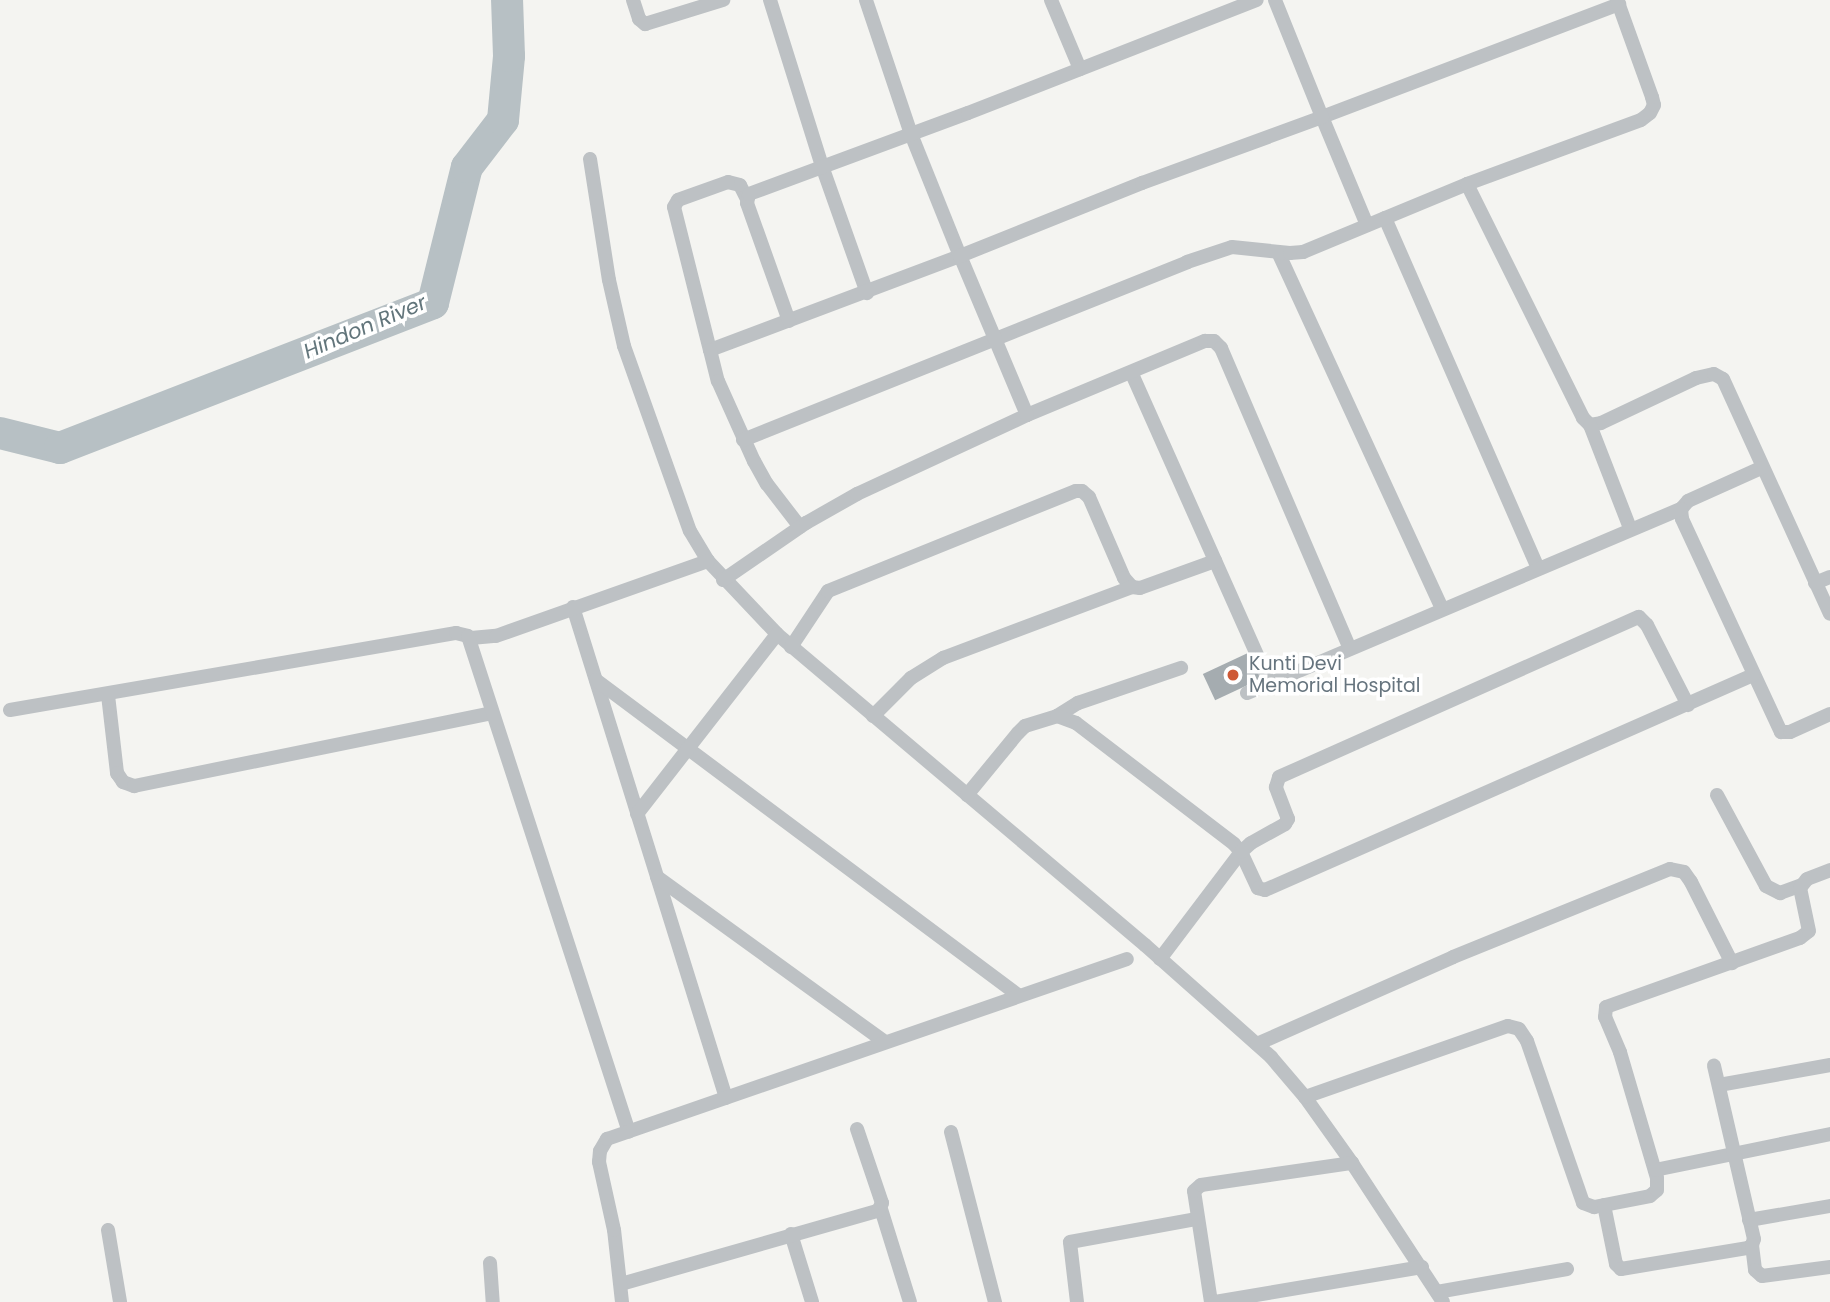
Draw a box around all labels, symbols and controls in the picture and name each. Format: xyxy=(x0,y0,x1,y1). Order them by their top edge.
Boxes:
water label: Hindon River xyxy=(300,290,430,364)
place label: Kunti Devi Memorial Hospital xyxy=(1249,653,1420,697)
marker: Kunti Devi Memorial Hospital xyxy=(1223,665,1243,685)

